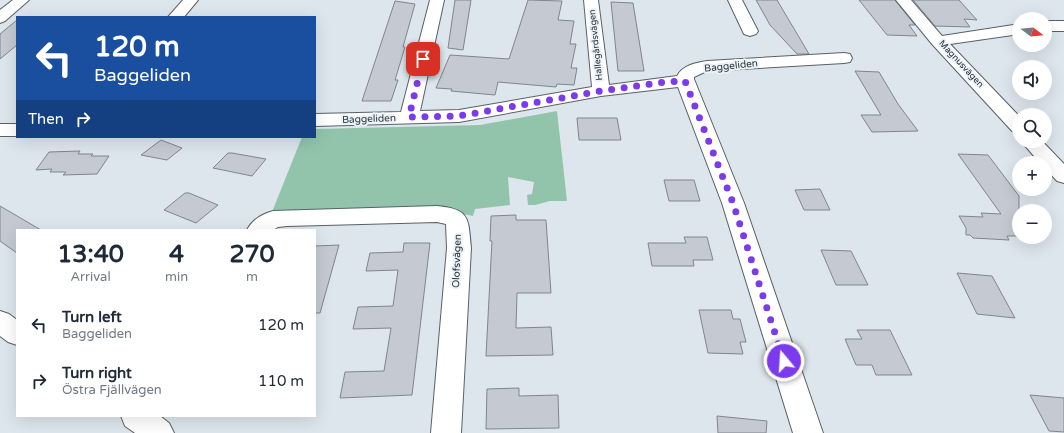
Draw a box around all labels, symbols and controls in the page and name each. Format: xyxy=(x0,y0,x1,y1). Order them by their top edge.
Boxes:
street label: Hallegårdsvägen xyxy=(587,9,605,81)
north arrow xyxy=(1012,12,1052,52)
map controls xyxy=(1012,12,1052,244)
text: 120 m xyxy=(94,30,180,64)
icon: left xyxy=(28,32,80,84)
street label: Magnusvägen xyxy=(936,38,986,90)
pin xyxy=(406,42,440,76)
icon: arrive xyxy=(412,48,434,70)
street label: Baggeliden xyxy=(704,57,758,75)
button: sound xyxy=(1012,60,1052,100)
text: Baggeliden xyxy=(94,64,191,86)
icon: right xyxy=(72,108,94,130)
button: search xyxy=(1012,108,1052,148)
text: Then xyxy=(28,110,64,128)
street label: Baggeliden xyxy=(342,112,396,126)
button: + xyxy=(1012,156,1052,196)
button: − xyxy=(1012,204,1052,244)
street label: Olofsvägen xyxy=(450,234,464,288)
text: 13:40 xyxy=(57,240,124,269)
text: 4 xyxy=(169,240,184,269)
text: 270 xyxy=(229,240,275,269)
text: Arrival xyxy=(70,269,111,285)
text: min xyxy=(165,269,188,285)
text: m xyxy=(246,269,258,285)
text: Turn left xyxy=(62,308,122,326)
icon: left xyxy=(28,314,50,336)
text: 120 m xyxy=(258,316,304,334)
text: Baggeliden xyxy=(62,326,132,342)
position arrow xyxy=(763,340,805,382)
text: Turn right xyxy=(62,364,132,382)
icon: right xyxy=(28,370,50,392)
text: 110 m xyxy=(258,372,304,390)
text: Östra Fjällvägen xyxy=(62,382,162,398)

